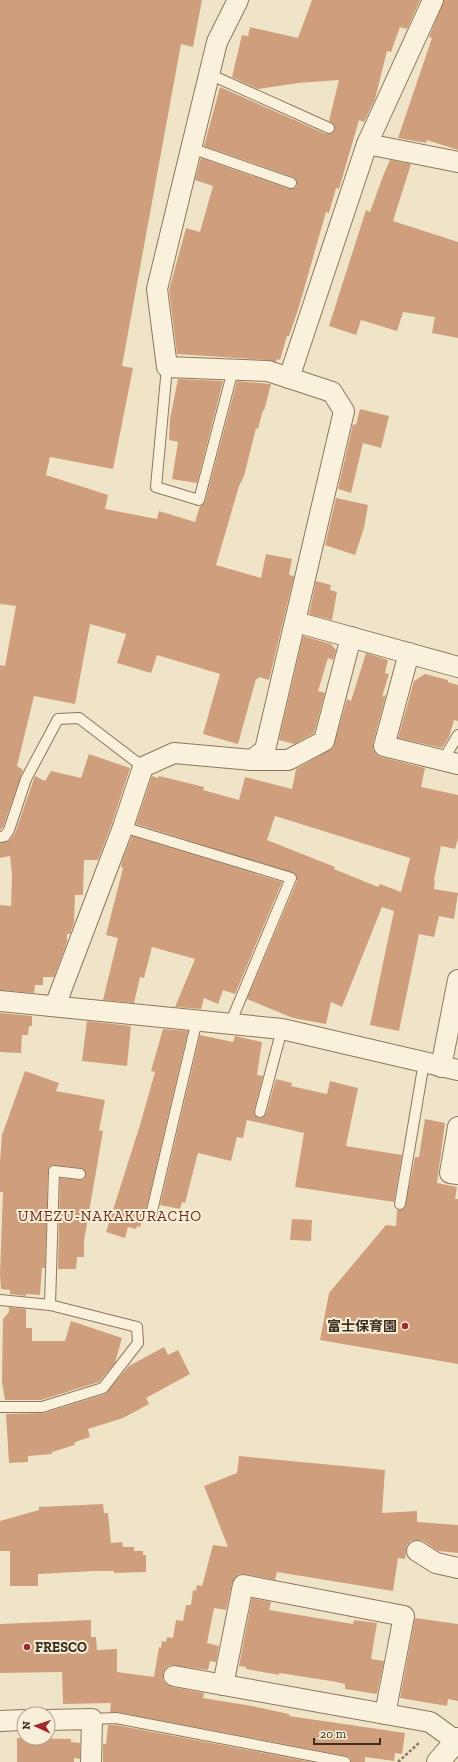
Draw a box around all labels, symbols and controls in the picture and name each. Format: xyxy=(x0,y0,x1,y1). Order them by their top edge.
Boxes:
district label: UMEZU-NAKAKURACHO xyxy=(18,1207,202,1225)
place label: 富士保育園 xyxy=(327,1318,397,1335)
marker: 富士保育園 xyxy=(400,1321,410,1331)
place label: FRESCO xyxy=(35,1639,87,1656)
marker: FRESCO xyxy=(22,1642,32,1652)
north arrow xyxy=(16,1706,56,1746)
text: N xyxy=(20,1720,33,1730)
scale bar xyxy=(314,1720,380,1746)
text: 20 m xyxy=(320,1727,347,1741)

